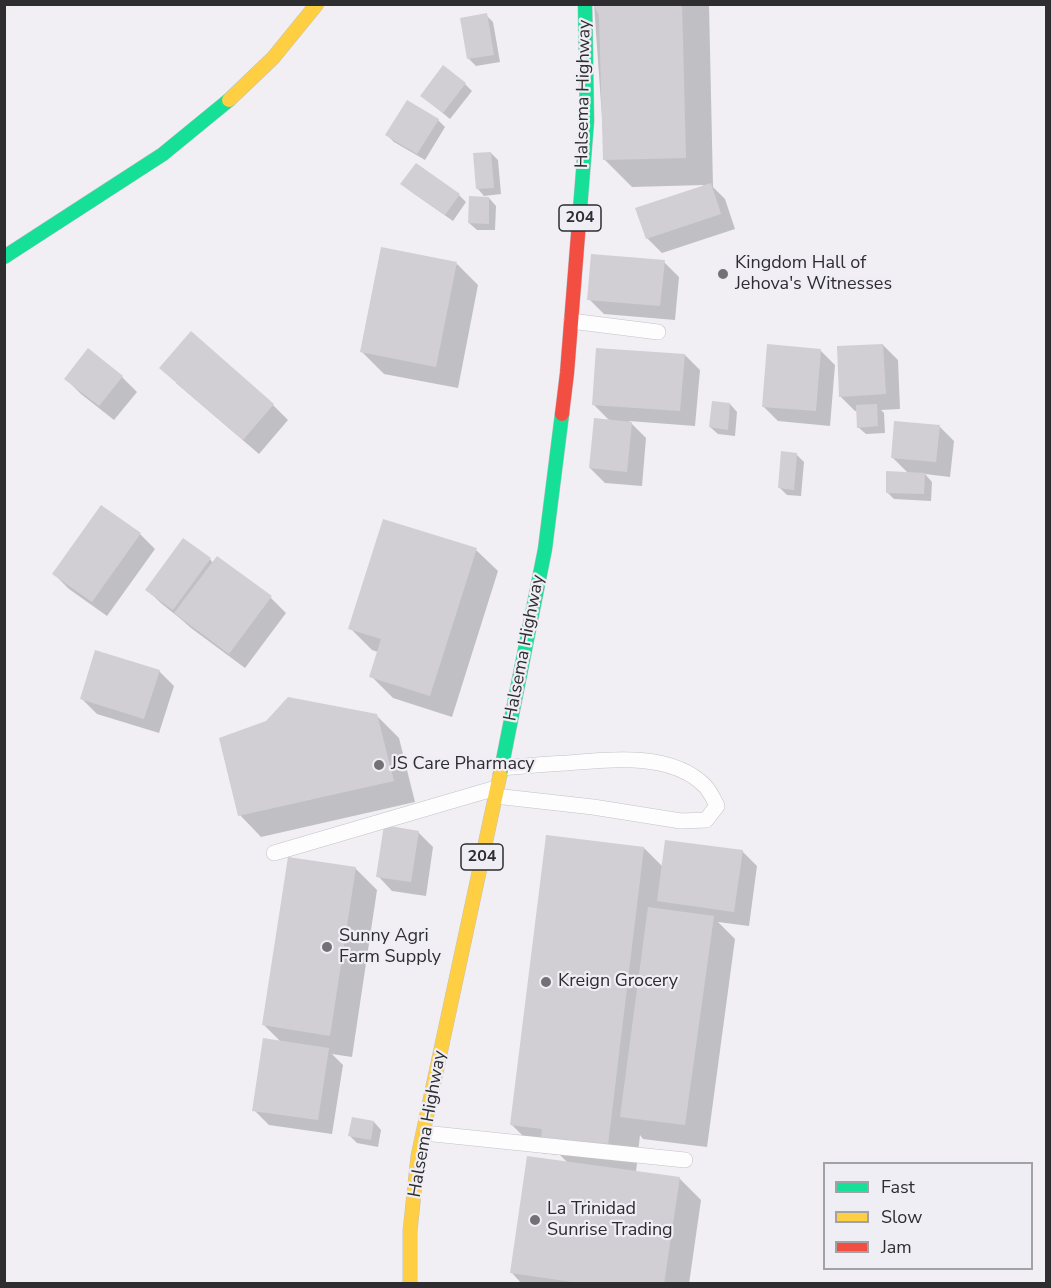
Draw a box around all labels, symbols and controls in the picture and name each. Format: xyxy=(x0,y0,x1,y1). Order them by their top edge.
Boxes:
street label: Halsema Highway xyxy=(572,20,596,168)
road number: 204 xyxy=(559,205,601,231)
place label: Kingdom Hall of Jehova's Witnesses xyxy=(735,253,892,296)
marker: Kingdom Hall of Jehova's Witnesses xyxy=(716,267,730,281)
street label: Halsema Highway xyxy=(500,573,550,723)
place label: JS Care Pharmacy xyxy=(391,754,535,776)
marker: JS Care Pharmacy xyxy=(372,758,386,772)
road number: 204 xyxy=(461,844,503,870)
place label: Sunny Agri Farm Supply xyxy=(339,926,441,968)
marker: Sunny Agri Farm Supply xyxy=(320,940,334,954)
place label: Kreign Grocery xyxy=(558,971,678,993)
marker: Kreign Grocery xyxy=(539,975,553,989)
street label: Halsema Highway xyxy=(404,1049,452,1199)
legend xyxy=(823,1162,1033,1270)
text: Fast xyxy=(881,1175,915,1199)
place label: La Trinidad Sunrise Trading xyxy=(547,1199,673,1242)
text: Slow xyxy=(881,1205,922,1229)
marker: La Trinidad Sunrise Trading xyxy=(528,1213,542,1227)
text: Jam xyxy=(881,1235,912,1259)

